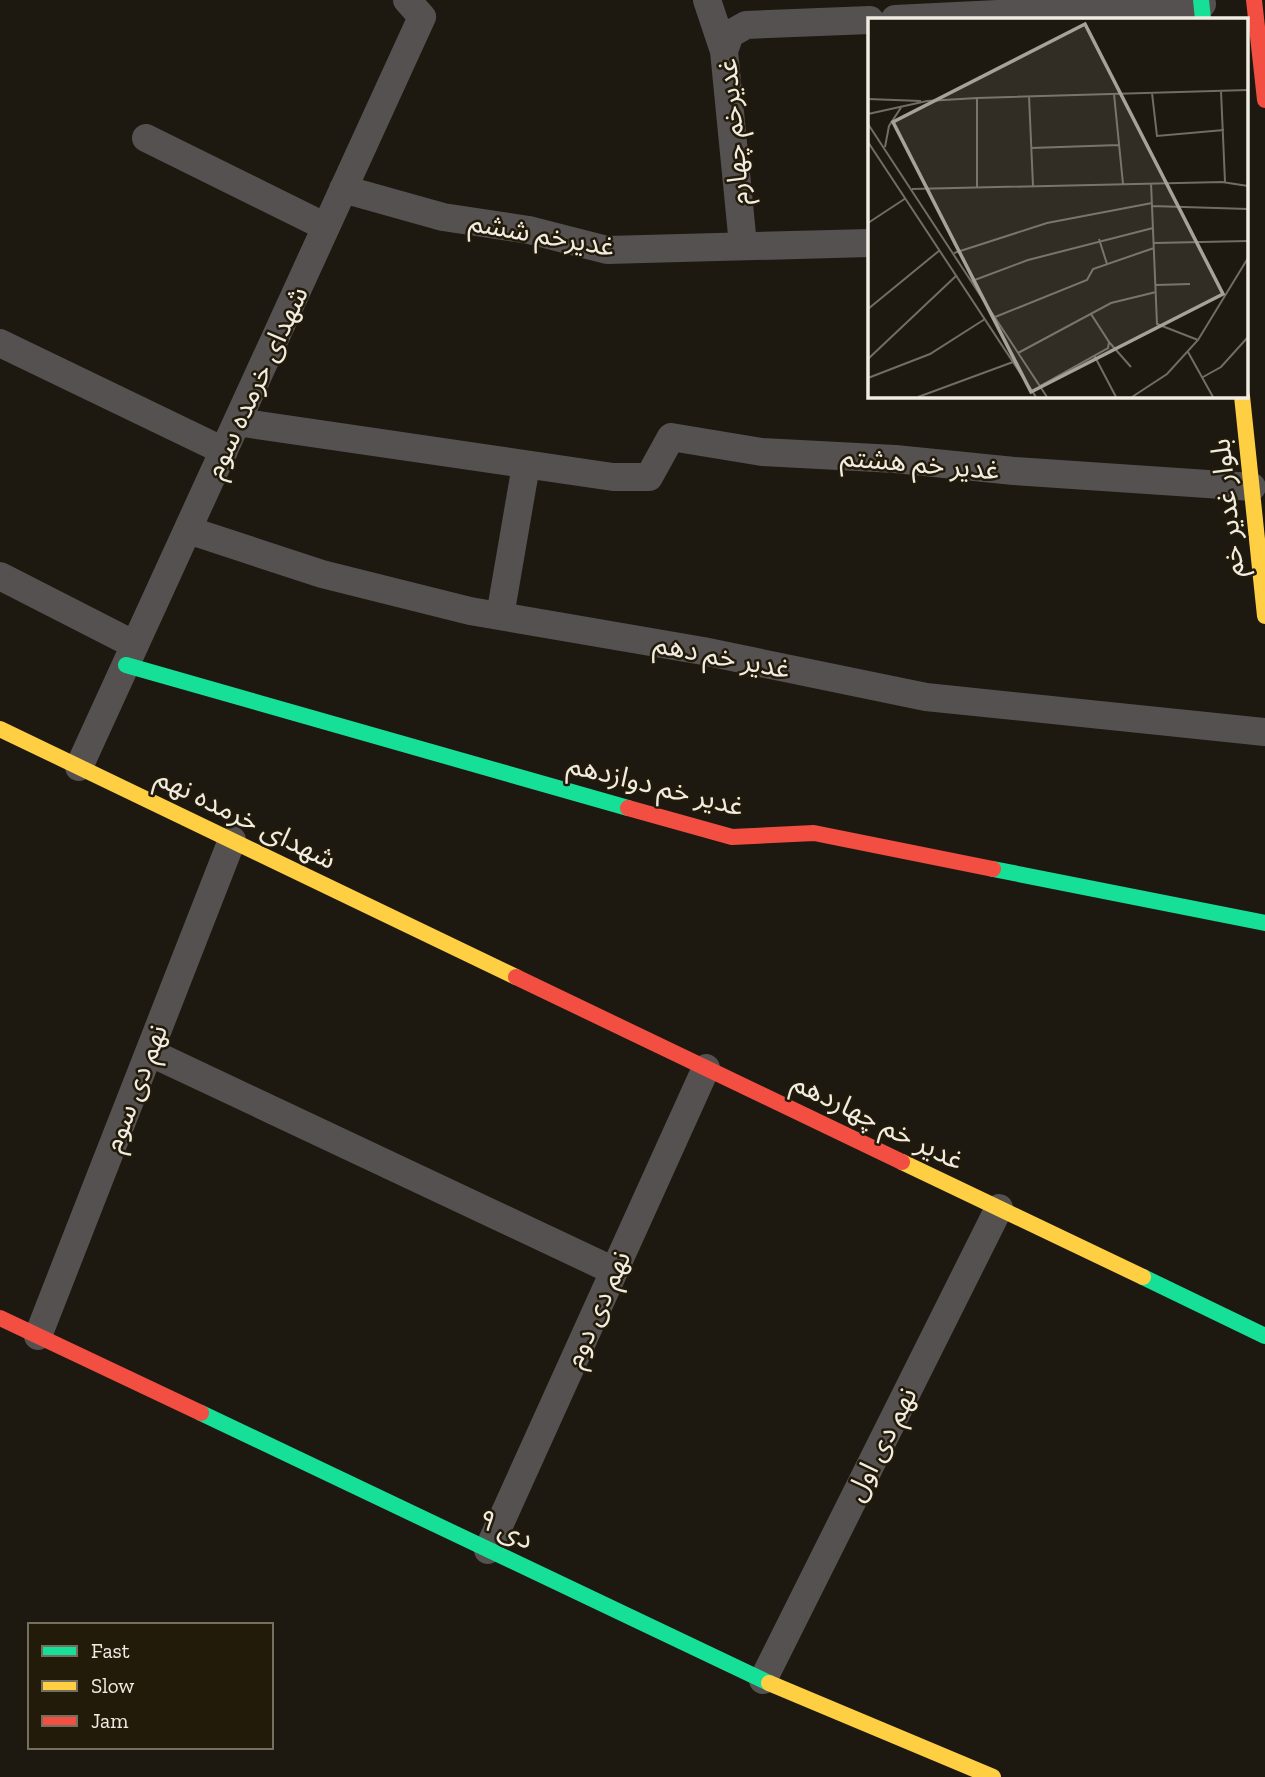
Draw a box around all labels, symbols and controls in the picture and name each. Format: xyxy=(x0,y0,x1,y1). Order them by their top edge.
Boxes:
inset map xyxy=(868,18,1248,397)
street label: غدیرخم چهارم xyxy=(710,57,761,207)
street label: غدیرخم ششم xyxy=(466,205,617,268)
street label: شهدای خرمده سوم xyxy=(197,281,318,485)
street label: بلوار غدیر خم xyxy=(1203,436,1256,579)
street label: غدیر خم هشتم xyxy=(839,440,1001,491)
street label: غدیر خم دهم xyxy=(650,627,793,690)
street label: غدیر خم دوازدهم xyxy=(563,747,748,828)
street label: شهدای خرمده نهم xyxy=(148,760,342,880)
street label: نهم دی سوم xyxy=(96,1020,179,1158)
street label: غدیر خم چهاردهم xyxy=(785,1065,969,1181)
street label: نهم دی دوم xyxy=(557,1246,642,1374)
street label: نهم دی اول xyxy=(838,1382,928,1509)
street label: ۹ دی xyxy=(473,1502,539,1556)
legend xyxy=(28,1623,273,1749)
text: Fast xyxy=(91,1638,130,1663)
text: Slow xyxy=(91,1673,134,1698)
text: Jam xyxy=(91,1708,128,1733)

